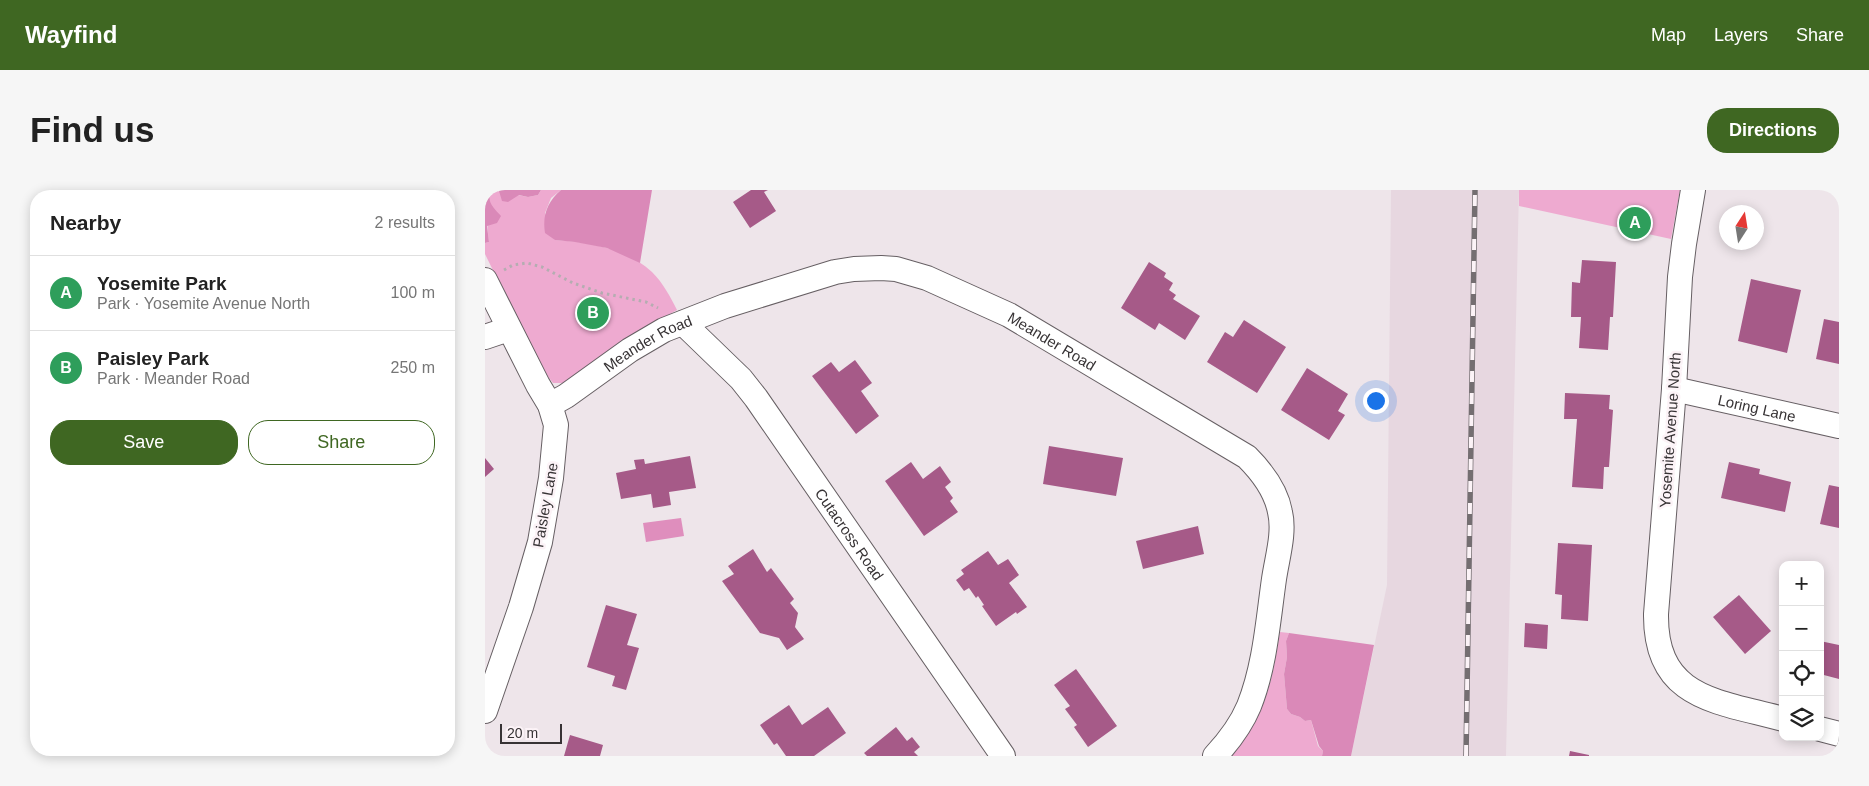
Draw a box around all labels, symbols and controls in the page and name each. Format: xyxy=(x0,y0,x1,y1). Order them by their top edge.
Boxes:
text: Wayfind xyxy=(25,21,117,48)
text: Map xyxy=(1651,25,1686,45)
text: Layers xyxy=(1714,25,1768,45)
text: Share xyxy=(1796,25,1844,45)
button: Directions xyxy=(1707,108,1839,153)
text: Find us xyxy=(30,110,154,149)
pin: A xyxy=(1619,204,1651,242)
north arrow xyxy=(1719,205,1764,250)
text: Nearby xyxy=(50,211,121,234)
text: 2 results xyxy=(375,214,435,231)
text: Yosemite Park xyxy=(97,273,227,294)
text: A xyxy=(60,284,72,301)
text: 100 m xyxy=(391,284,435,301)
pin: B xyxy=(577,294,609,332)
text: Park · Yosemite Avenue North xyxy=(97,295,310,312)
street label: Meander Road xyxy=(1005,308,1099,373)
street label: Meander Road xyxy=(600,311,694,375)
text: Paisley Park xyxy=(97,348,209,369)
street label: Yosemite Avenue North xyxy=(1656,352,1684,508)
text: B xyxy=(60,359,72,376)
text: 250 m xyxy=(391,359,435,376)
text: Park · Meander Road xyxy=(97,370,250,387)
your location xyxy=(1363,388,1389,414)
street label: Loring Lane xyxy=(1716,391,1797,425)
button: Save xyxy=(50,420,238,465)
button: Share xyxy=(248,420,435,465)
street label: Paisley Lane xyxy=(529,461,561,549)
street label: Cutacross Road xyxy=(812,485,887,583)
map controls xyxy=(1779,561,1824,741)
button: + xyxy=(1779,561,1824,606)
button: − xyxy=(1779,606,1824,651)
button: locate xyxy=(1779,651,1824,696)
button: layers xyxy=(1779,696,1824,741)
scale bar xyxy=(500,721,563,744)
text: 20 m xyxy=(507,725,538,741)

